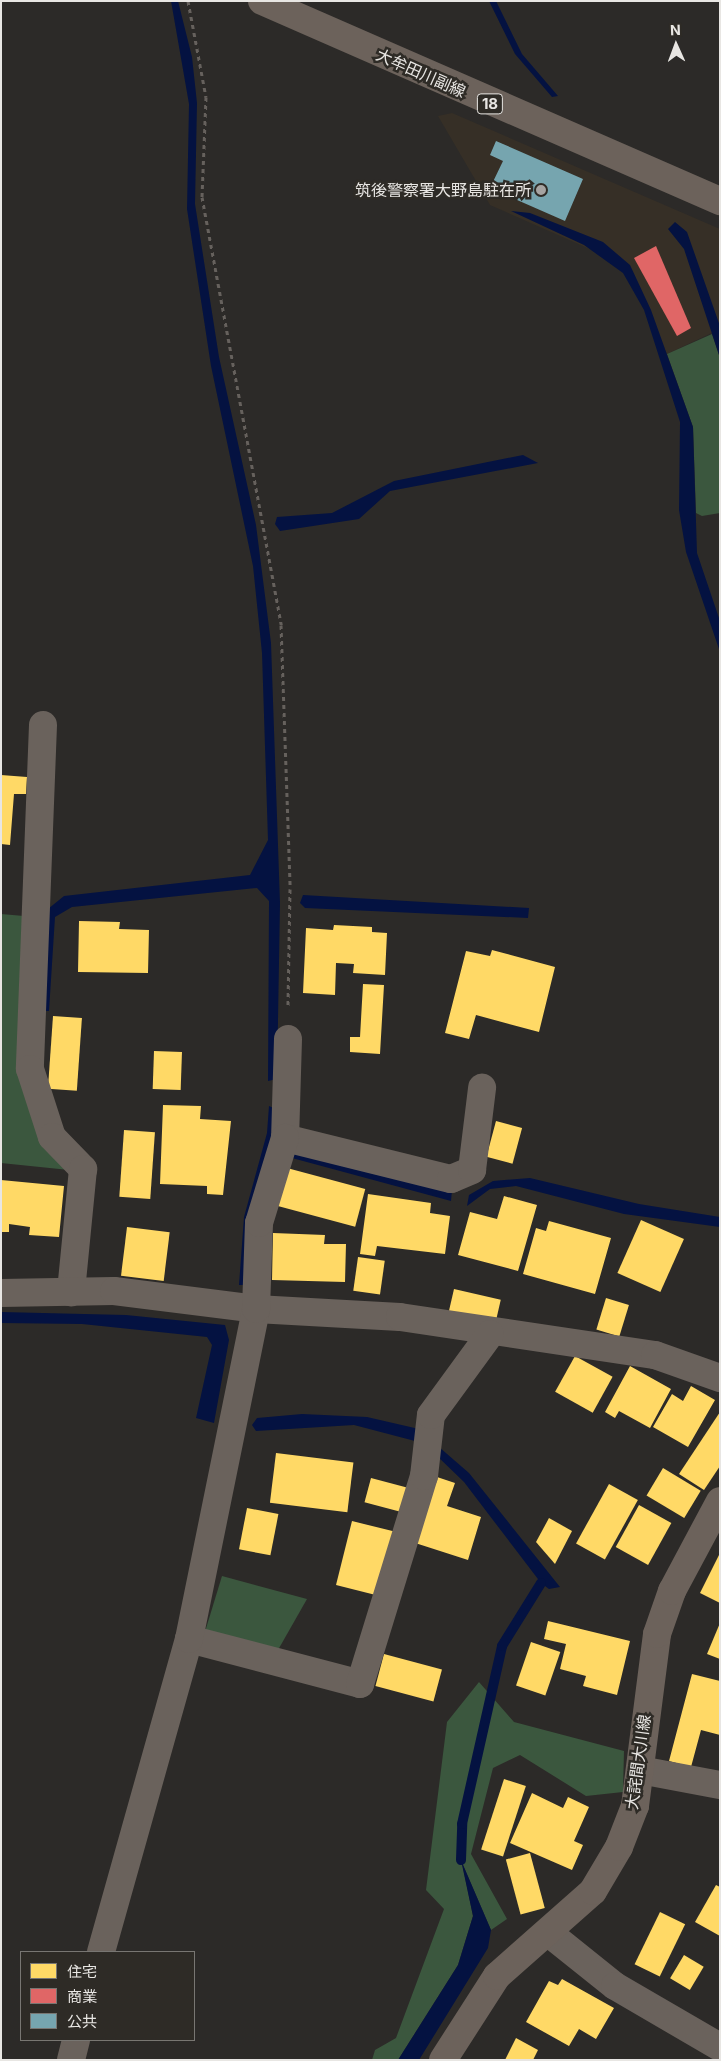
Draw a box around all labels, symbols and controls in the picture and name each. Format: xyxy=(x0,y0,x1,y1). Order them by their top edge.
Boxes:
north arrow xyxy=(651,20,701,70)
text: N xyxy=(670,21,681,38)
street label: 大牟田川副線 xyxy=(373,45,469,101)
road number: 18 xyxy=(476,92,504,116)
place label: 筑後警察署大野島駐在所 xyxy=(355,180,531,200)
marker: 筑後警察署大野島駐在所 xyxy=(535,184,547,196)
street label: 大詫間大川線 xyxy=(622,1713,654,1811)
legend xyxy=(20,1951,195,2041)
text: 住宅 xyxy=(67,1962,97,1981)
text: 商業 xyxy=(67,1987,97,2006)
text: 公共 xyxy=(67,2012,97,2031)

